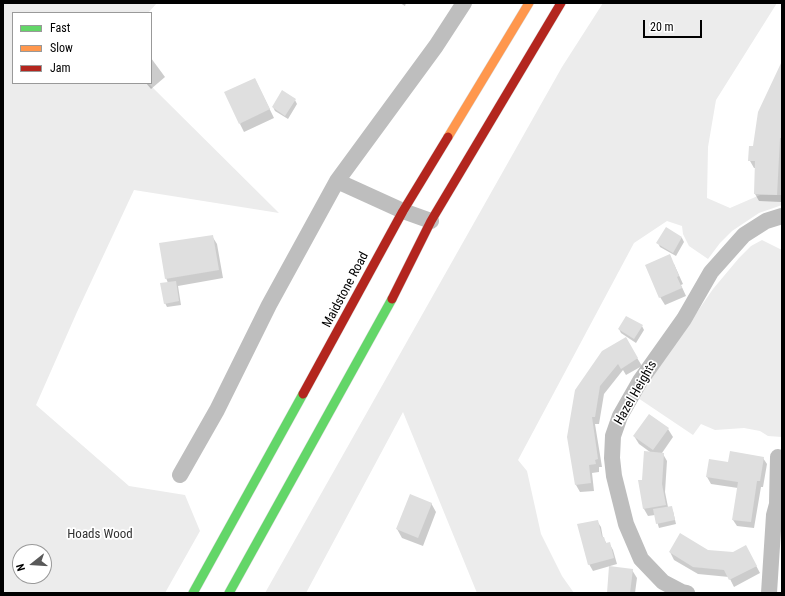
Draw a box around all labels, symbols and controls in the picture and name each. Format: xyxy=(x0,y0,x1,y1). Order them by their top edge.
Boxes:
legend xyxy=(12,12,152,84)
scale bar xyxy=(645,12,704,38)
text: 20 m xyxy=(650,20,674,34)
text: Fast xyxy=(50,21,70,35)
text: Slow xyxy=(50,41,73,55)
text: Jam xyxy=(50,61,71,75)
street label: Maidstone Road xyxy=(320,250,372,330)
street label: Hazel Heights xyxy=(611,358,661,428)
park label: Hoads Wood xyxy=(67,527,133,543)
north arrow xyxy=(12,544,52,584)
text: N xyxy=(14,562,28,572)

